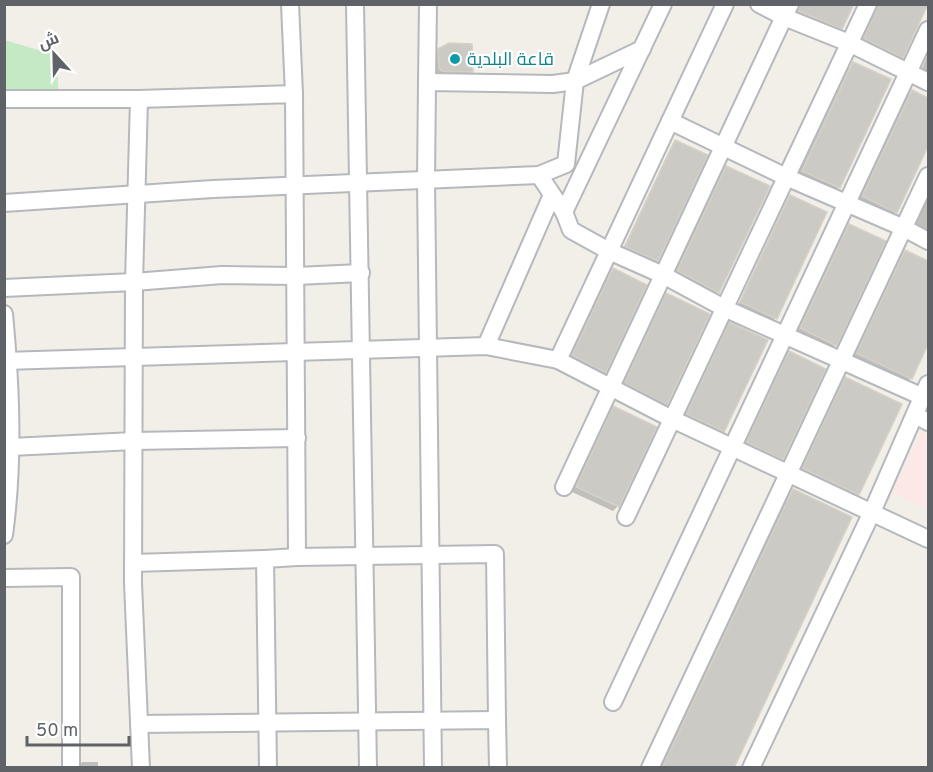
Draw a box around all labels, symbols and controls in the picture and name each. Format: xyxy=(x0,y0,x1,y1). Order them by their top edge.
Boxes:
north arrow xyxy=(24,24,84,84)
text: ش xyxy=(36,29,62,55)
place label: قاعة البلدية xyxy=(467,49,554,72)
marker: قاعة البلدية xyxy=(448,52,462,66)
scale bar xyxy=(27,709,129,747)
text: 50 m xyxy=(36,720,78,743)

